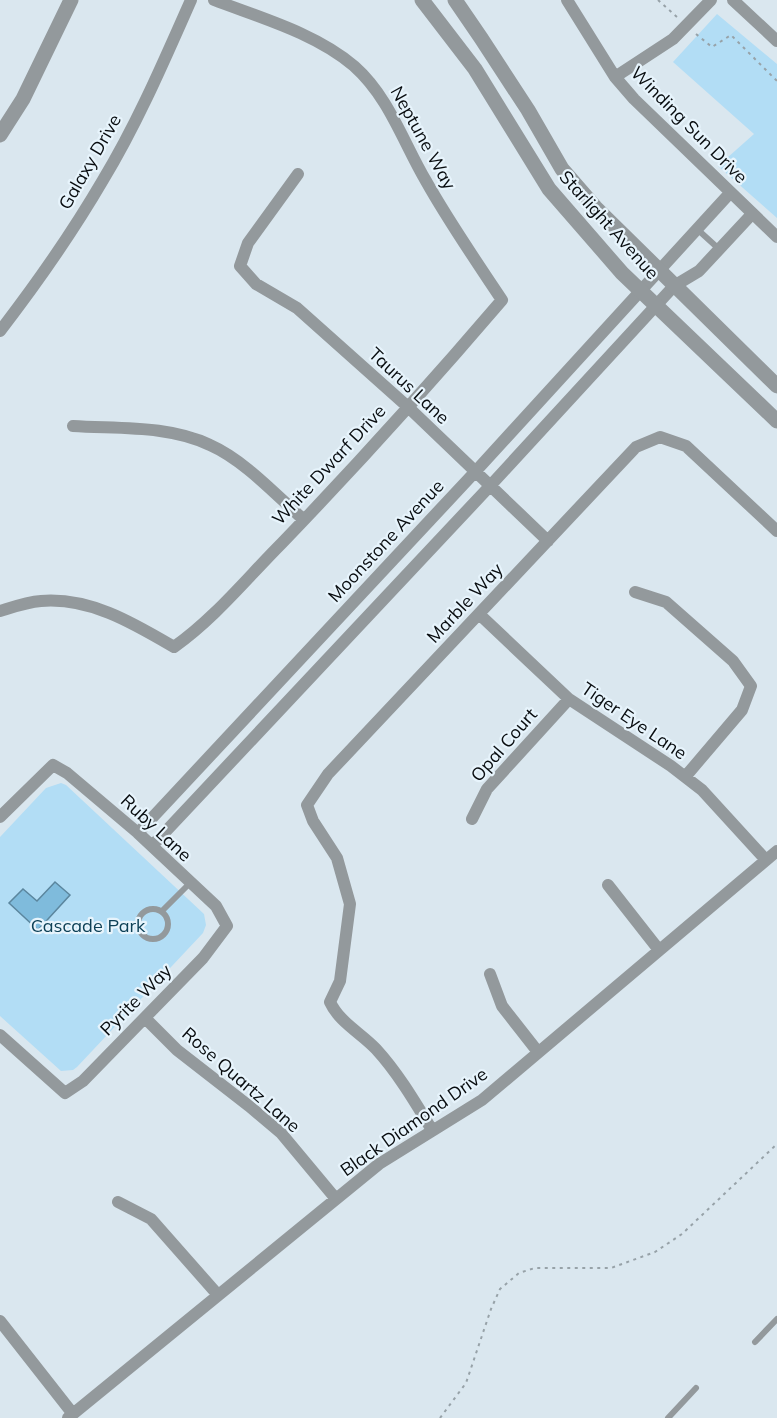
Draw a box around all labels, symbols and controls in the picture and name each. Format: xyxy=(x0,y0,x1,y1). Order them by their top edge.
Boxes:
street label: Winding Sun Drive xyxy=(626,61,753,188)
street label: Neptune Way xyxy=(386,82,462,194)
street label: Galaxy Drive xyxy=(53,110,126,214)
street label: Starlight Avenue xyxy=(554,166,664,284)
street label: Taurus Lane xyxy=(364,342,455,429)
street label: White Dwarf Drive xyxy=(267,400,390,530)
street label: Moonstone Avenue xyxy=(323,474,448,607)
street label: Marble Way xyxy=(422,557,508,648)
street label: Tiger Eye Lane xyxy=(577,677,691,764)
street label: Opal Court xyxy=(465,703,542,786)
street label: Ruby Lane xyxy=(116,789,197,866)
park label: Cascade Park xyxy=(31,914,146,937)
street label: Pyrite Way xyxy=(95,959,177,1040)
street label: Rose Quartz Lane xyxy=(177,1022,305,1137)
street label: Black Diamond Drive xyxy=(336,1062,492,1181)

